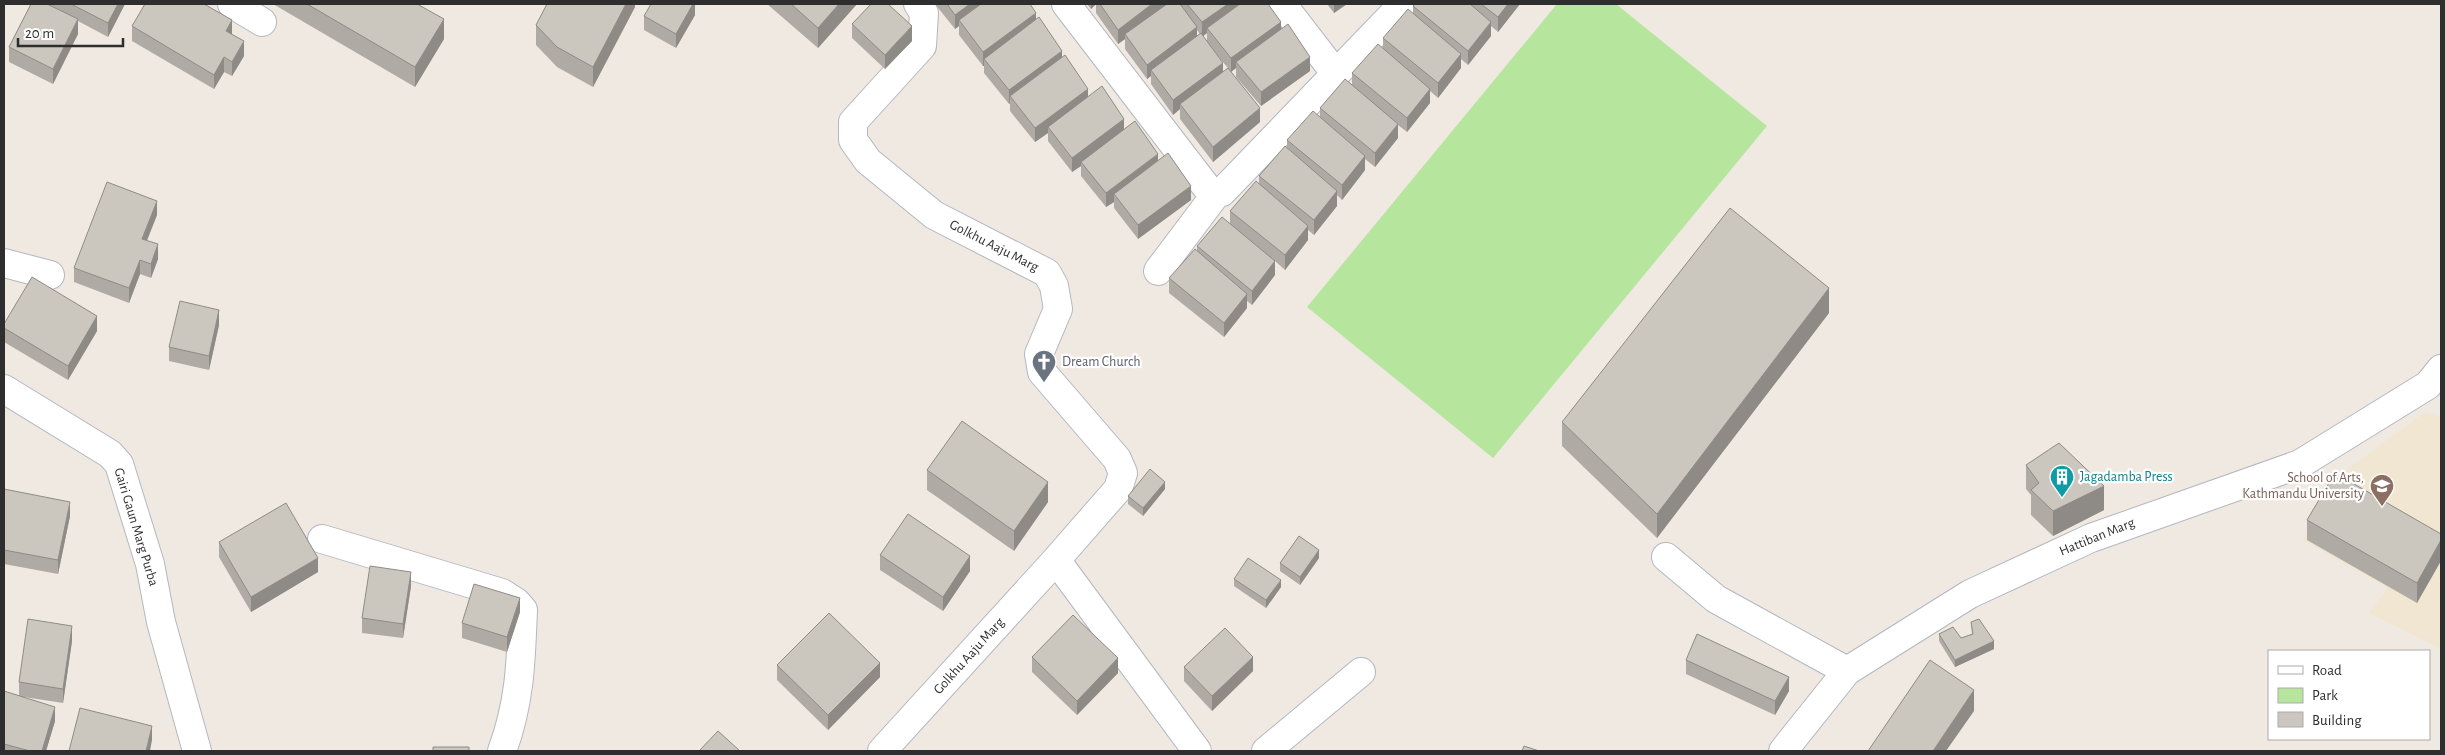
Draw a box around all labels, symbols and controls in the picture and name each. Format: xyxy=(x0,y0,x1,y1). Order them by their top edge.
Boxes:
scale bar xyxy=(18,15,122,47)
text: 20 m xyxy=(25,26,54,41)
street label: Golkhu Aaju Marg xyxy=(947,218,1041,275)
church icon: Dream Church xyxy=(1031,349,1057,383)
place label: Dream Church xyxy=(1062,355,1141,369)
building icon: Jagadamba Press xyxy=(2049,464,2075,498)
street label: Gairi Gaun Marg Purba xyxy=(111,466,161,588)
place label: Jagadamba Press xyxy=(2080,470,2173,484)
place label: School of Arts, Kathmandu University xyxy=(2242,471,2364,501)
school or university icon: School of Arts, Kathmandu University xyxy=(2369,473,2395,507)
street label: Hattiban Marg xyxy=(2057,516,2137,558)
street label: Golkhu Aaju Marg xyxy=(931,615,1007,697)
legend xyxy=(2268,650,2430,740)
text: Road xyxy=(2312,663,2342,678)
text: Park xyxy=(2312,688,2338,703)
text: Building xyxy=(2312,713,2362,728)

